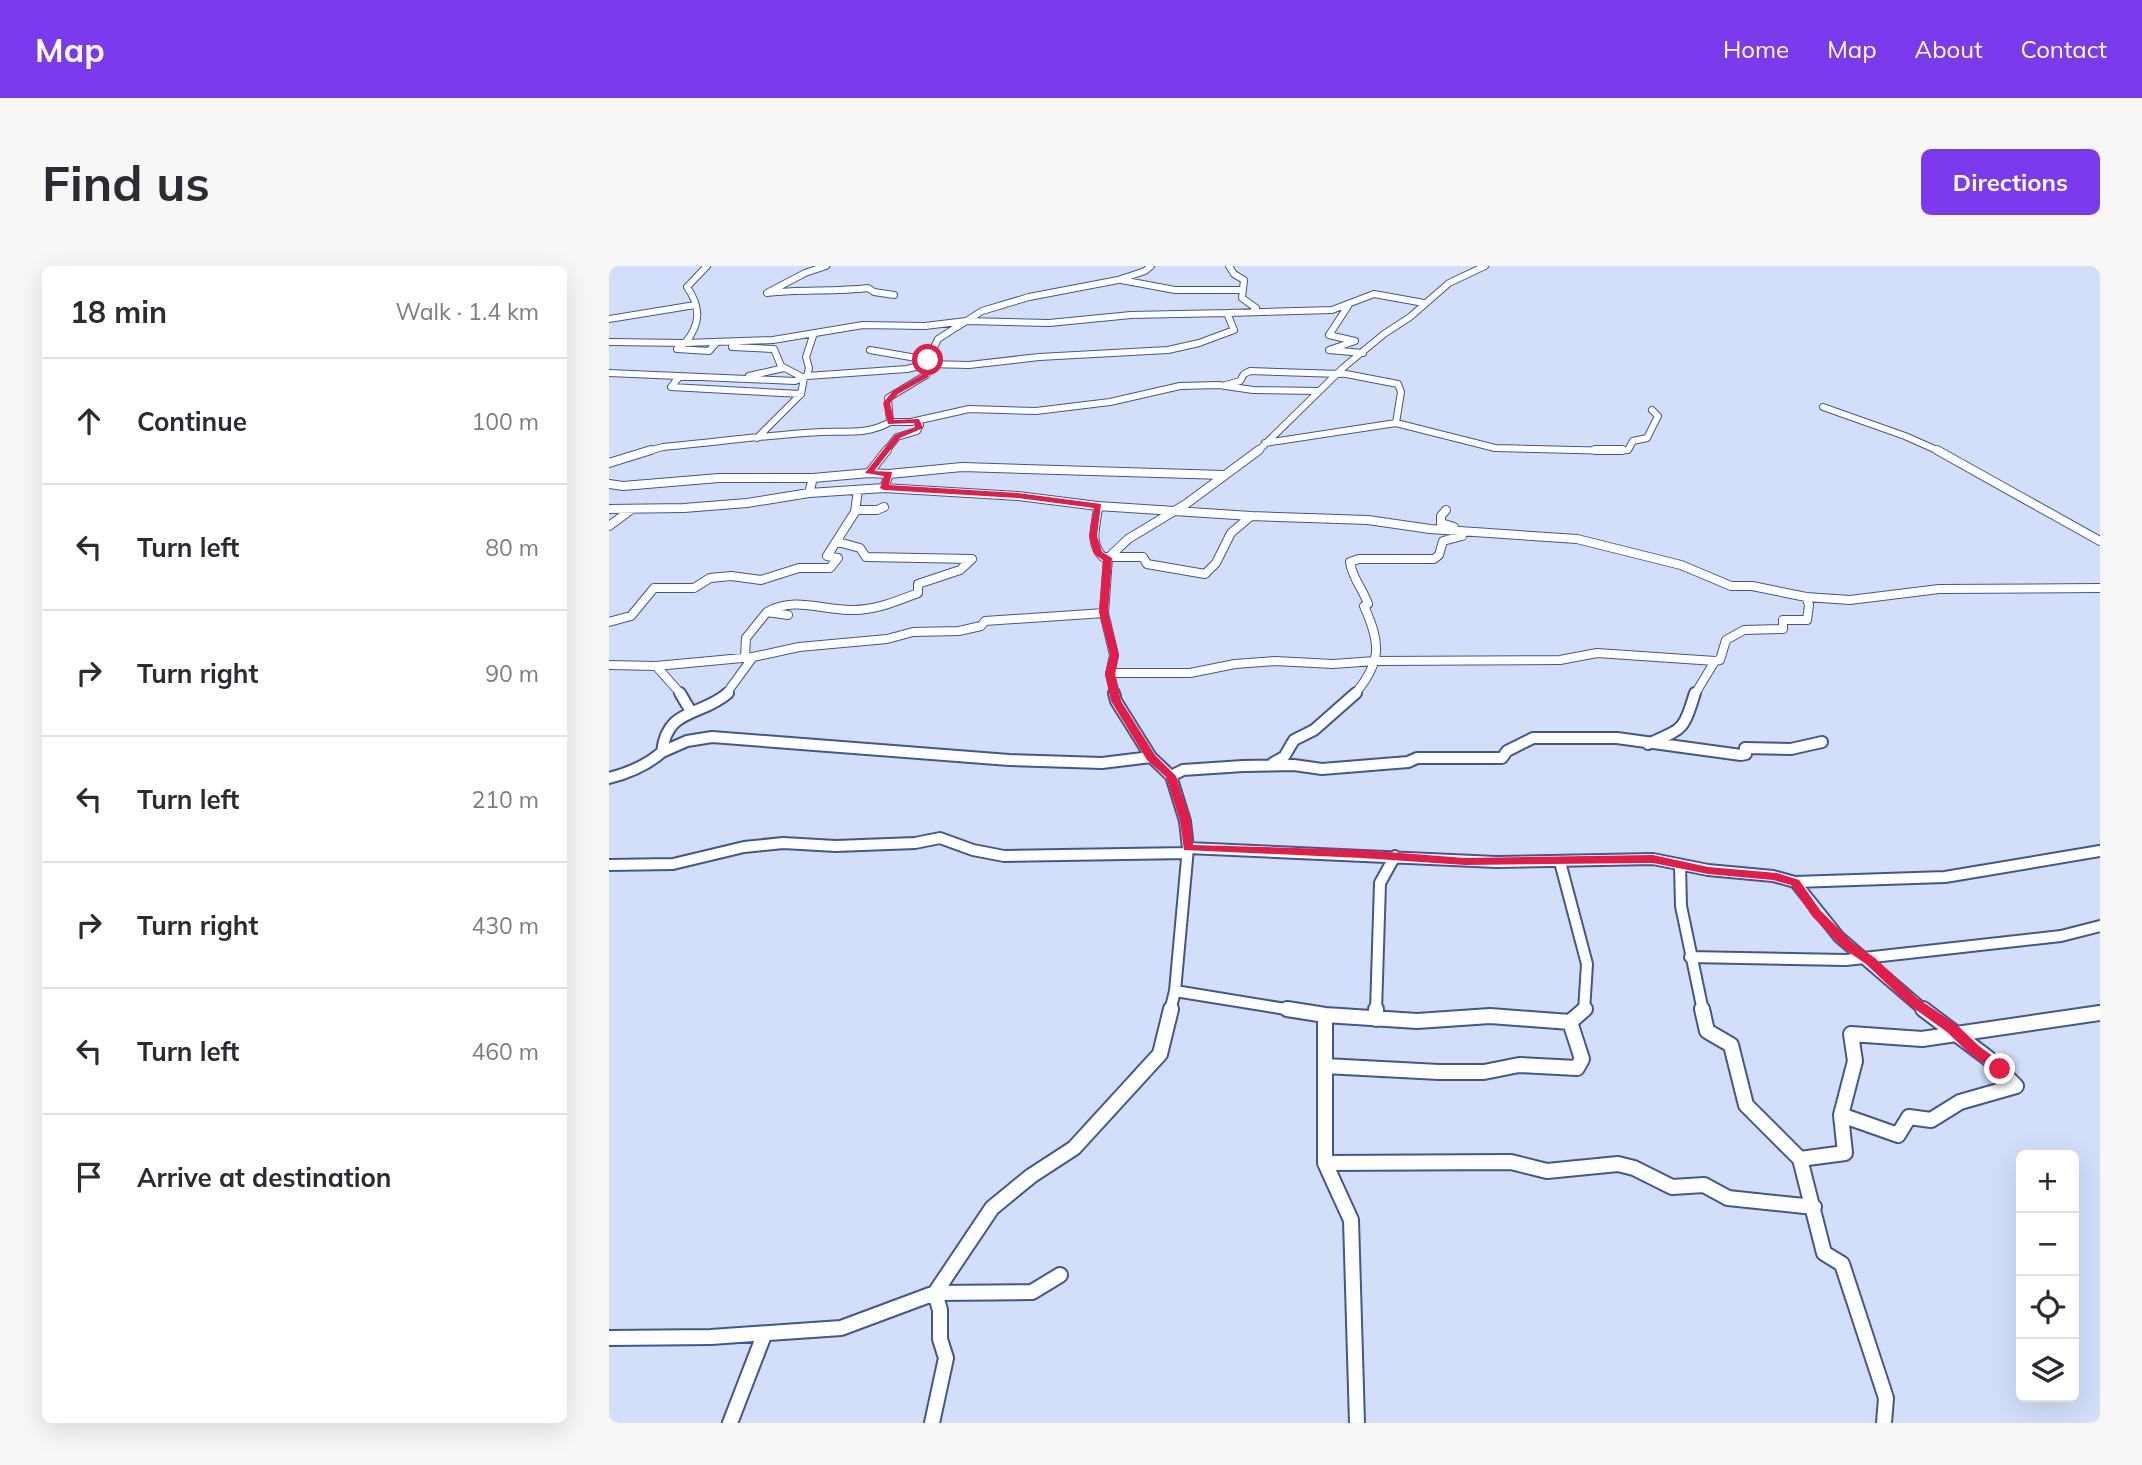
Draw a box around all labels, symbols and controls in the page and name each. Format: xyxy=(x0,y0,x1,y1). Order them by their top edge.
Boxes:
text: Map xyxy=(35,29,105,70)
text: Home xyxy=(1723,34,1789,64)
text: Map xyxy=(1827,34,1877,64)
text: About xyxy=(1915,34,1983,64)
text: Contact xyxy=(2021,34,2107,64)
button: Directions xyxy=(1921,149,2100,215)
text: Find us xyxy=(42,152,210,213)
text: 18 min xyxy=(70,293,167,331)
text: Walk · 1.4 km xyxy=(395,297,539,326)
route start xyxy=(912,344,943,375)
icon: ahead xyxy=(70,402,108,440)
text: Continue xyxy=(137,405,247,438)
text: 100 m xyxy=(471,407,539,436)
icon: left xyxy=(70,528,108,566)
text: Turn left xyxy=(137,531,239,564)
text: 80 m xyxy=(485,533,539,562)
icon: right xyxy=(70,654,108,692)
text: Turn right xyxy=(137,657,258,690)
text: 90 m xyxy=(485,659,539,688)
icon: left xyxy=(70,780,108,818)
text: Turn left xyxy=(137,783,239,816)
text: 210 m xyxy=(471,785,539,814)
icon: right xyxy=(70,906,108,944)
text: Turn right xyxy=(137,909,258,942)
text: 430 m xyxy=(471,911,539,940)
icon: left xyxy=(70,1032,108,1070)
text: Turn left xyxy=(137,1035,239,1068)
text: 460 m xyxy=(471,1037,539,1066)
route end xyxy=(1984,1053,2015,1084)
map controls xyxy=(2016,1150,2079,1402)
button: + xyxy=(2016,1150,2079,1213)
icon: arrive xyxy=(70,1158,108,1196)
text: Arrive at destination xyxy=(137,1161,392,1194)
button: − xyxy=(2016,1213,2079,1276)
button: locate xyxy=(2016,1276,2079,1339)
button: layers xyxy=(2016,1339,2079,1402)

